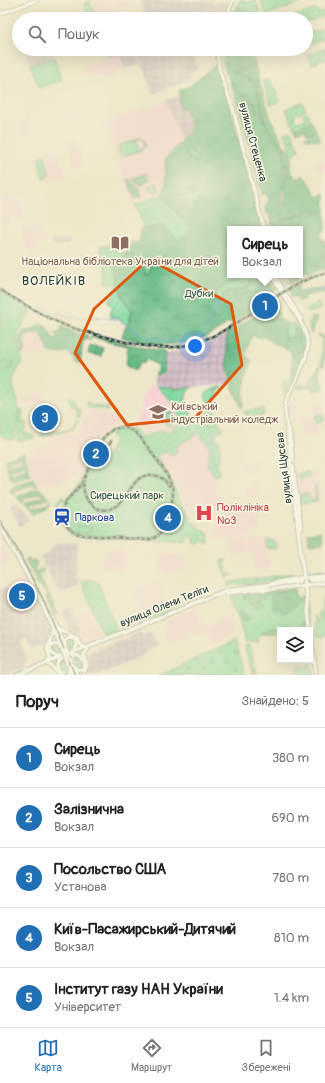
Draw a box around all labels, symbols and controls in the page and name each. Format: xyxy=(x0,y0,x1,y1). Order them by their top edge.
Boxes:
search box xyxy=(12,12,313,56)
icon: search xyxy=(26,23,48,45)
text: Пошук xyxy=(58,25,100,44)
street label: вулиця Стеценка xyxy=(236,101,270,183)
popup xyxy=(227,226,303,278)
library icon: Національна бібліотека України для дітей xyxy=(110,233,130,253)
text: Сирець xyxy=(242,235,288,254)
text: Вокзал xyxy=(242,254,282,270)
place label: Національна бібліотека України для дітей xyxy=(21,255,219,268)
district label: ВОЛЕЙКІВ xyxy=(22,273,86,289)
park label: Дубки xyxy=(184,287,213,300)
pin: 1 xyxy=(252,291,278,321)
your location xyxy=(185,336,205,356)
place label: Київський індустріальний коледж xyxy=(171,400,278,426)
school or university icon: Київський індустріальний коледж xyxy=(148,402,168,422)
pin: 3 xyxy=(32,403,58,433)
street label: вулиця Щусєва xyxy=(273,432,295,504)
pin: 2 xyxy=(83,439,109,469)
park label: Сирецький парк xyxy=(90,489,164,502)
place label: Поліклініка №3 xyxy=(217,501,269,527)
pin: 4 xyxy=(155,503,181,533)
hospital icon: Поліклініка №3 xyxy=(194,503,214,523)
station icon: Паркова xyxy=(52,507,72,527)
place label: Паркова xyxy=(75,511,114,524)
pin: 5 xyxy=(9,581,35,611)
street label: вулиця Олени Теліги xyxy=(118,582,210,630)
map controls xyxy=(277,627,313,663)
button: layers xyxy=(277,627,313,663)
text: Поруч xyxy=(16,691,59,712)
text: Знайдено: 5 xyxy=(241,693,309,709)
text: Сирець xyxy=(54,740,101,759)
text: 1 xyxy=(26,750,32,766)
text: 380 m xyxy=(272,750,309,766)
text: Вокзал xyxy=(54,759,94,775)
text: Залізнична xyxy=(54,800,124,819)
text: 2 xyxy=(25,810,33,826)
text: 690 m xyxy=(271,810,309,826)
text: Вокзал xyxy=(54,819,94,835)
text: Посольство США xyxy=(54,860,166,879)
text: 3 xyxy=(25,870,33,886)
text: 780 m xyxy=(272,870,309,886)
text: Установа xyxy=(54,879,107,895)
text: Київ-Пасажирський-Дитячий xyxy=(54,920,236,939)
text: 4 xyxy=(25,930,33,946)
text: 810 m xyxy=(274,930,309,946)
text: Вокзал xyxy=(54,939,94,955)
text: Інститут газу НАН України xyxy=(54,980,223,999)
text: 5 xyxy=(25,990,33,1006)
text: 1.4 km xyxy=(274,990,309,1006)
text: Університет xyxy=(54,999,121,1015)
tab: Карта xyxy=(35,1037,62,1074)
tab: Маршрут xyxy=(131,1037,172,1074)
tab: Збережені xyxy=(242,1037,290,1074)

